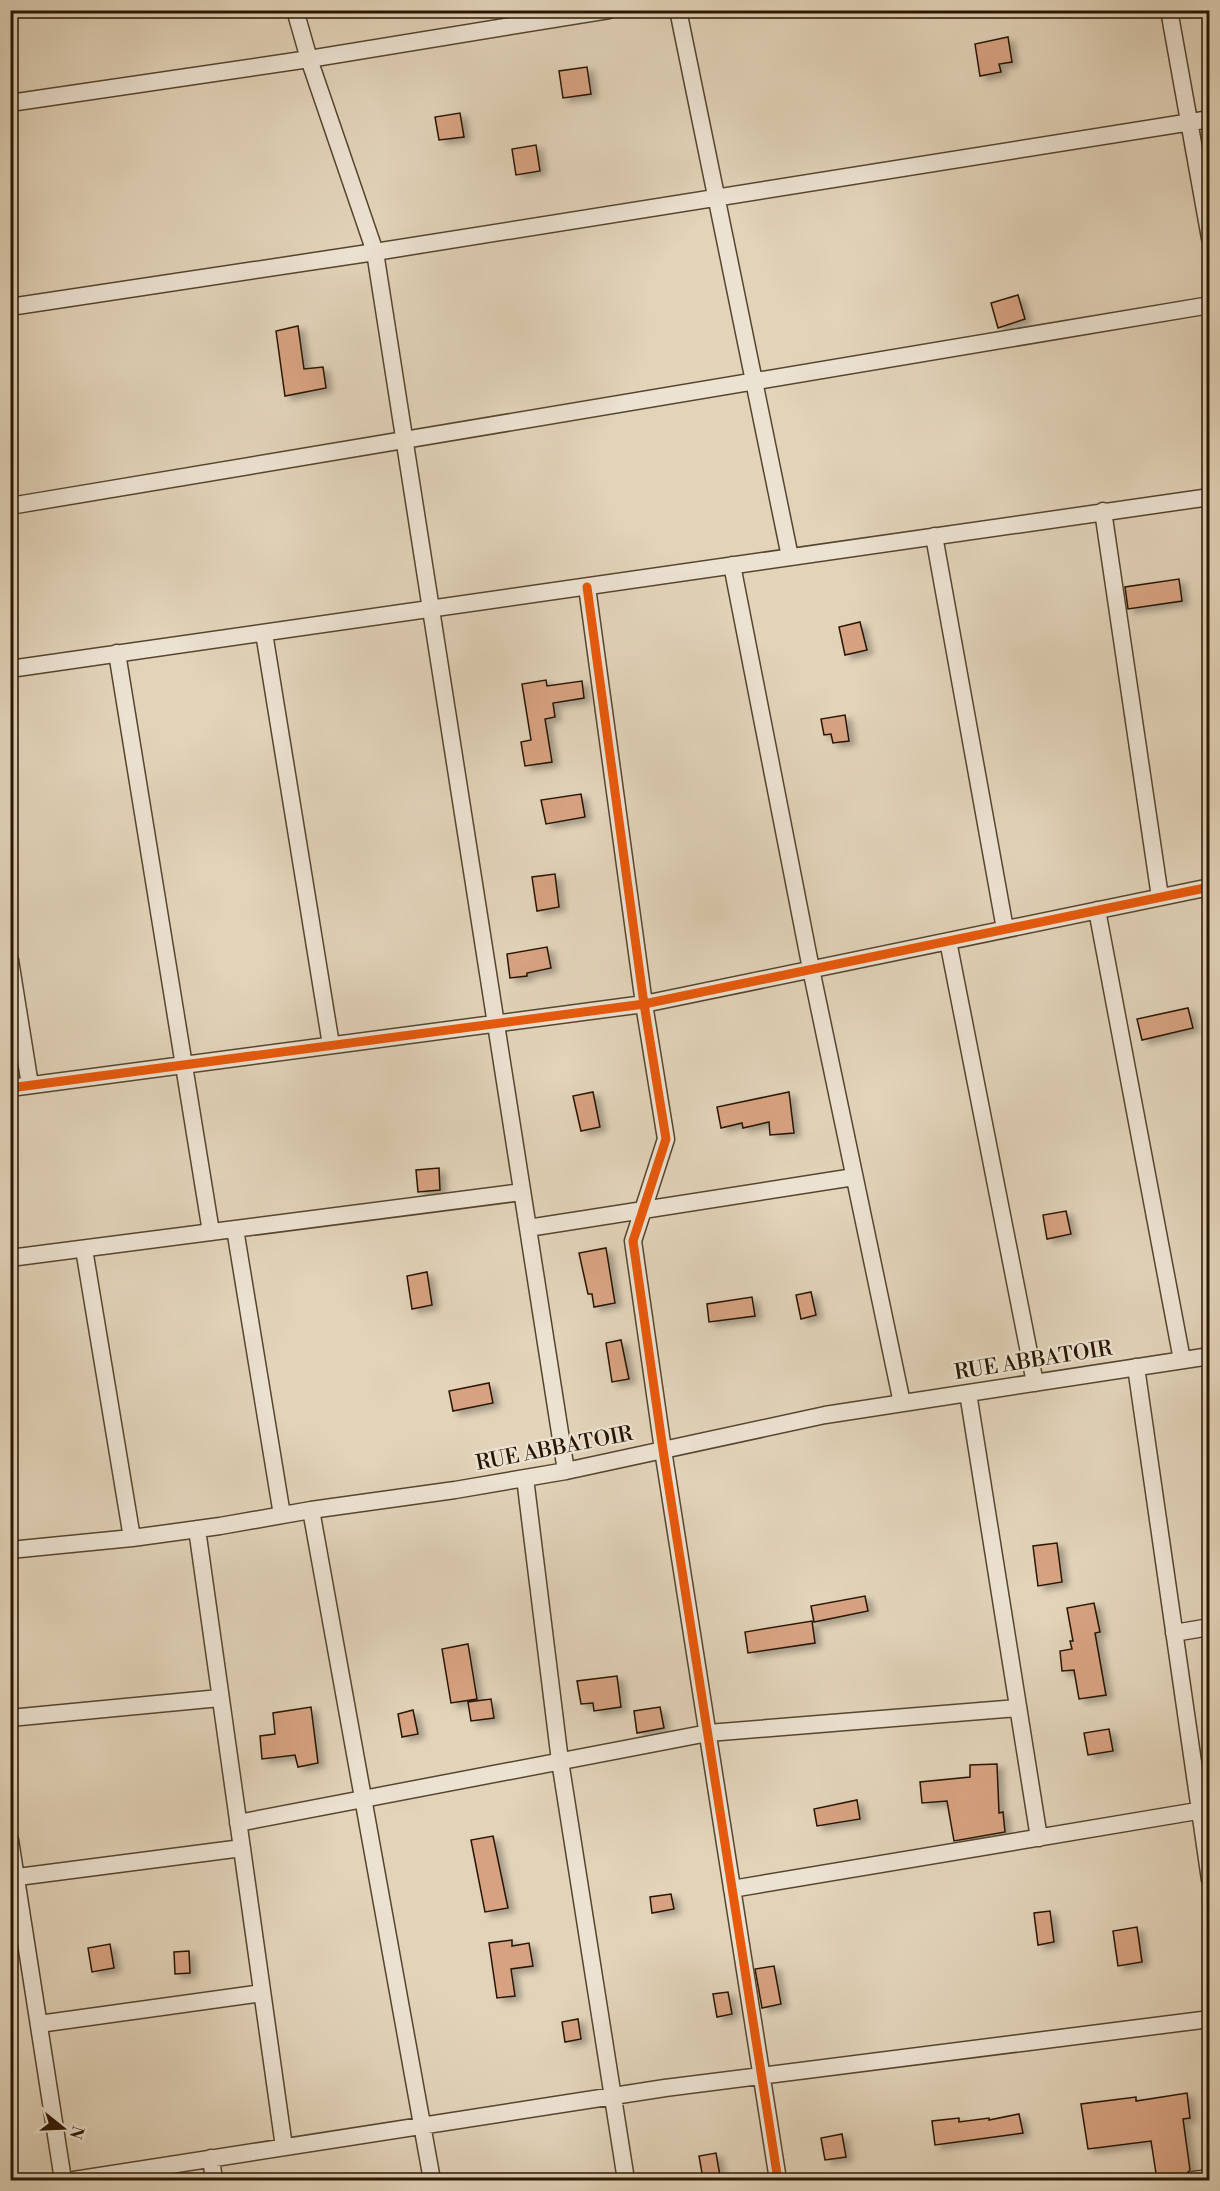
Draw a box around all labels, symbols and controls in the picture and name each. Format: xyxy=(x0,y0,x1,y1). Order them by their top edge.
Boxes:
street label: RUE ABBATOIR xyxy=(952,1336,1114,1386)
street label: RUE ABBATOIR xyxy=(474,1421,635,1477)
north arrow xyxy=(33,2098,93,2158)
text: N xyxy=(65,2123,88,2142)

